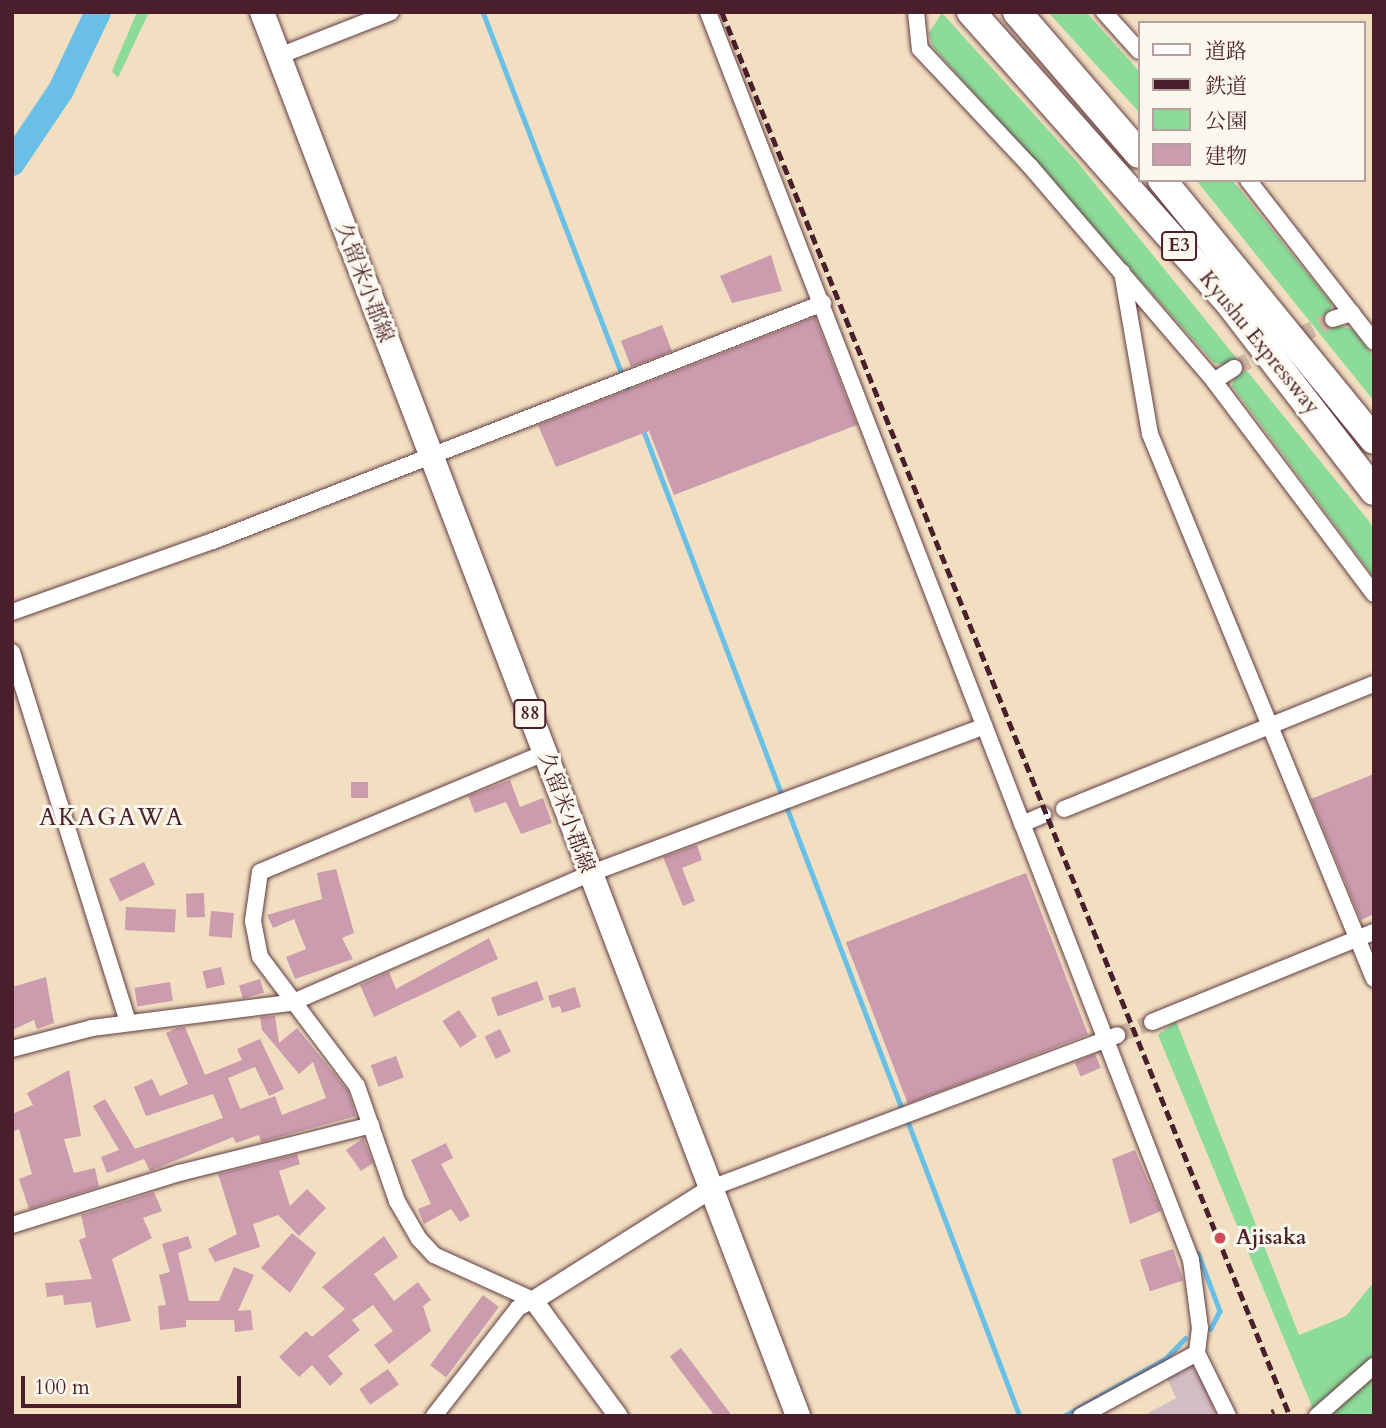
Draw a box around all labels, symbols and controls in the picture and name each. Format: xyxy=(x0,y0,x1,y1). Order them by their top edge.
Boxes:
legend xyxy=(1138,21,1365,182)
text: 道路 xyxy=(1205,37,1247,66)
text: 鉄道 xyxy=(1205,72,1247,101)
text: 公園 xyxy=(1205,107,1247,136)
text: 建物 xyxy=(1205,142,1247,171)
street label: 久留米小郡線 xyxy=(330,220,398,346)
road number: E3 xyxy=(1160,230,1198,262)
street label: Kyushu Expressway xyxy=(1194,266,1324,420)
road number: 88 xyxy=(512,698,548,730)
street label: 久留米小郡線 xyxy=(533,749,599,877)
district label: AKAGAWA xyxy=(40,804,184,832)
place label: Ajisaka xyxy=(1236,1225,1306,1251)
marker: Ajisaka xyxy=(1210,1228,1230,1248)
scale bar xyxy=(24,1362,245,1406)
text: 100 m xyxy=(34,1373,90,1402)

